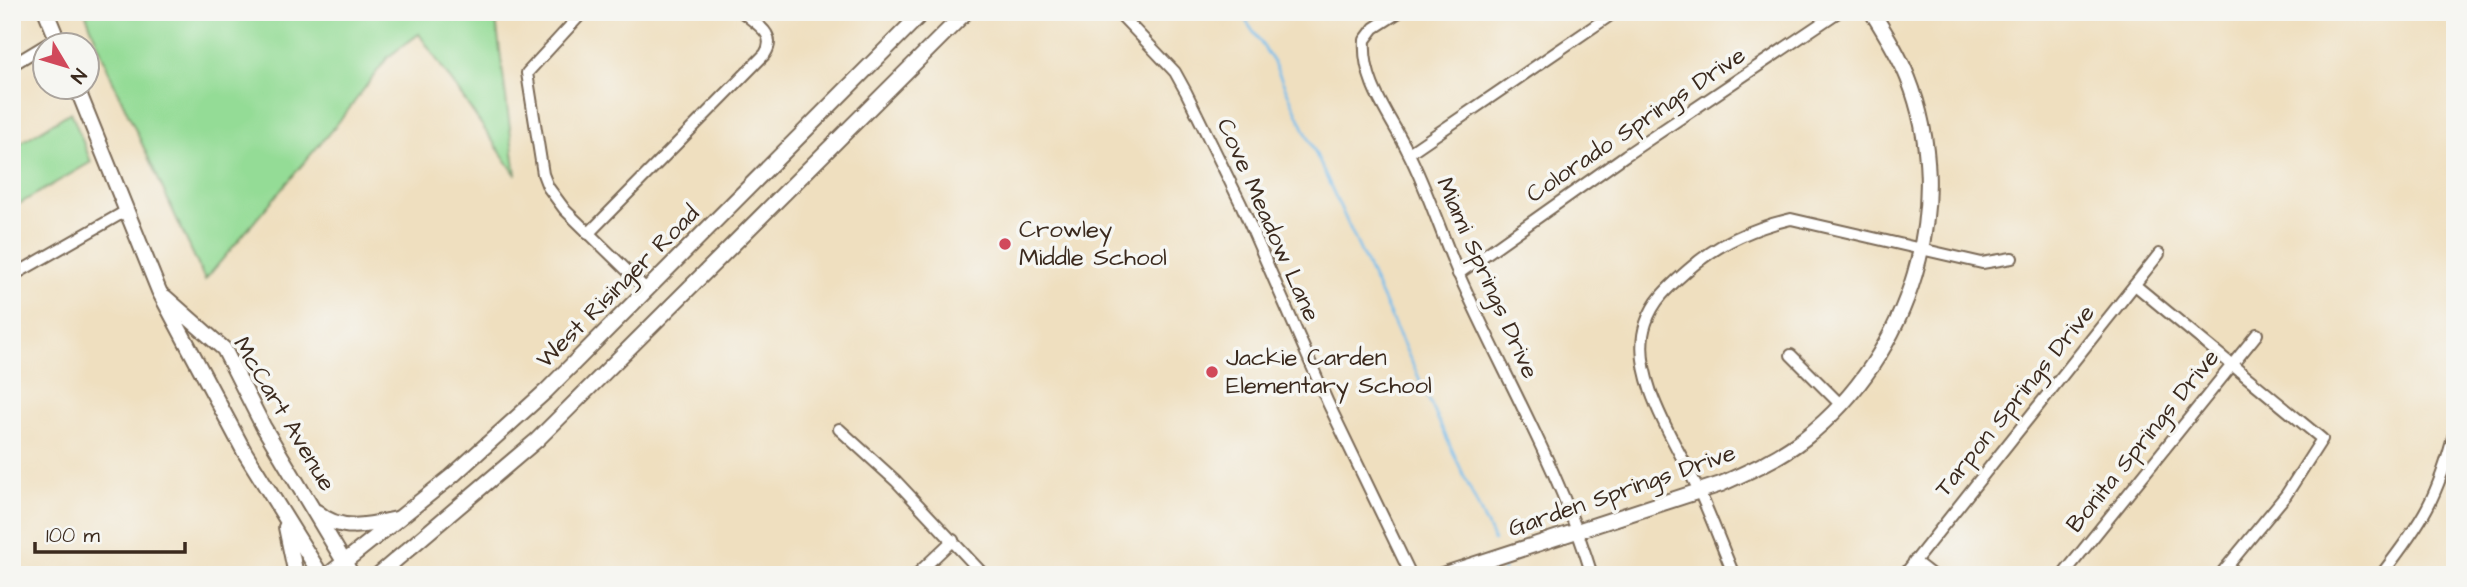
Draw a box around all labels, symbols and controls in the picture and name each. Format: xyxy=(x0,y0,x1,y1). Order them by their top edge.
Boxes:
north arrow xyxy=(32,32,102,102)
street label: Colorado Springs Drive xyxy=(1519,39,1753,212)
text: N xyxy=(64,63,93,89)
street label: Cove Meadow Lane xyxy=(1208,113,1328,327)
street label: Miami Springs Drive xyxy=(1426,172,1547,385)
street label: West Risinger Road xyxy=(529,198,708,377)
place label: Crowley Middle School xyxy=(1019,213,1167,275)
marker: Crowley Middle School xyxy=(997,236,1013,252)
street label: Tarpon Springs Drive xyxy=(1927,298,2104,505)
street label: McCart Avenue xyxy=(224,330,344,498)
place label: Jackie Carden Elementary School xyxy=(1226,341,1432,404)
street label: Bonita Springs Drive xyxy=(2058,342,2229,541)
marker: Jackie Carden Elementary School xyxy=(1204,364,1220,380)
street label: Garden Springs Drive xyxy=(1504,436,1741,547)
scale bar xyxy=(35,510,186,554)
text: 100 m xyxy=(46,521,101,550)

